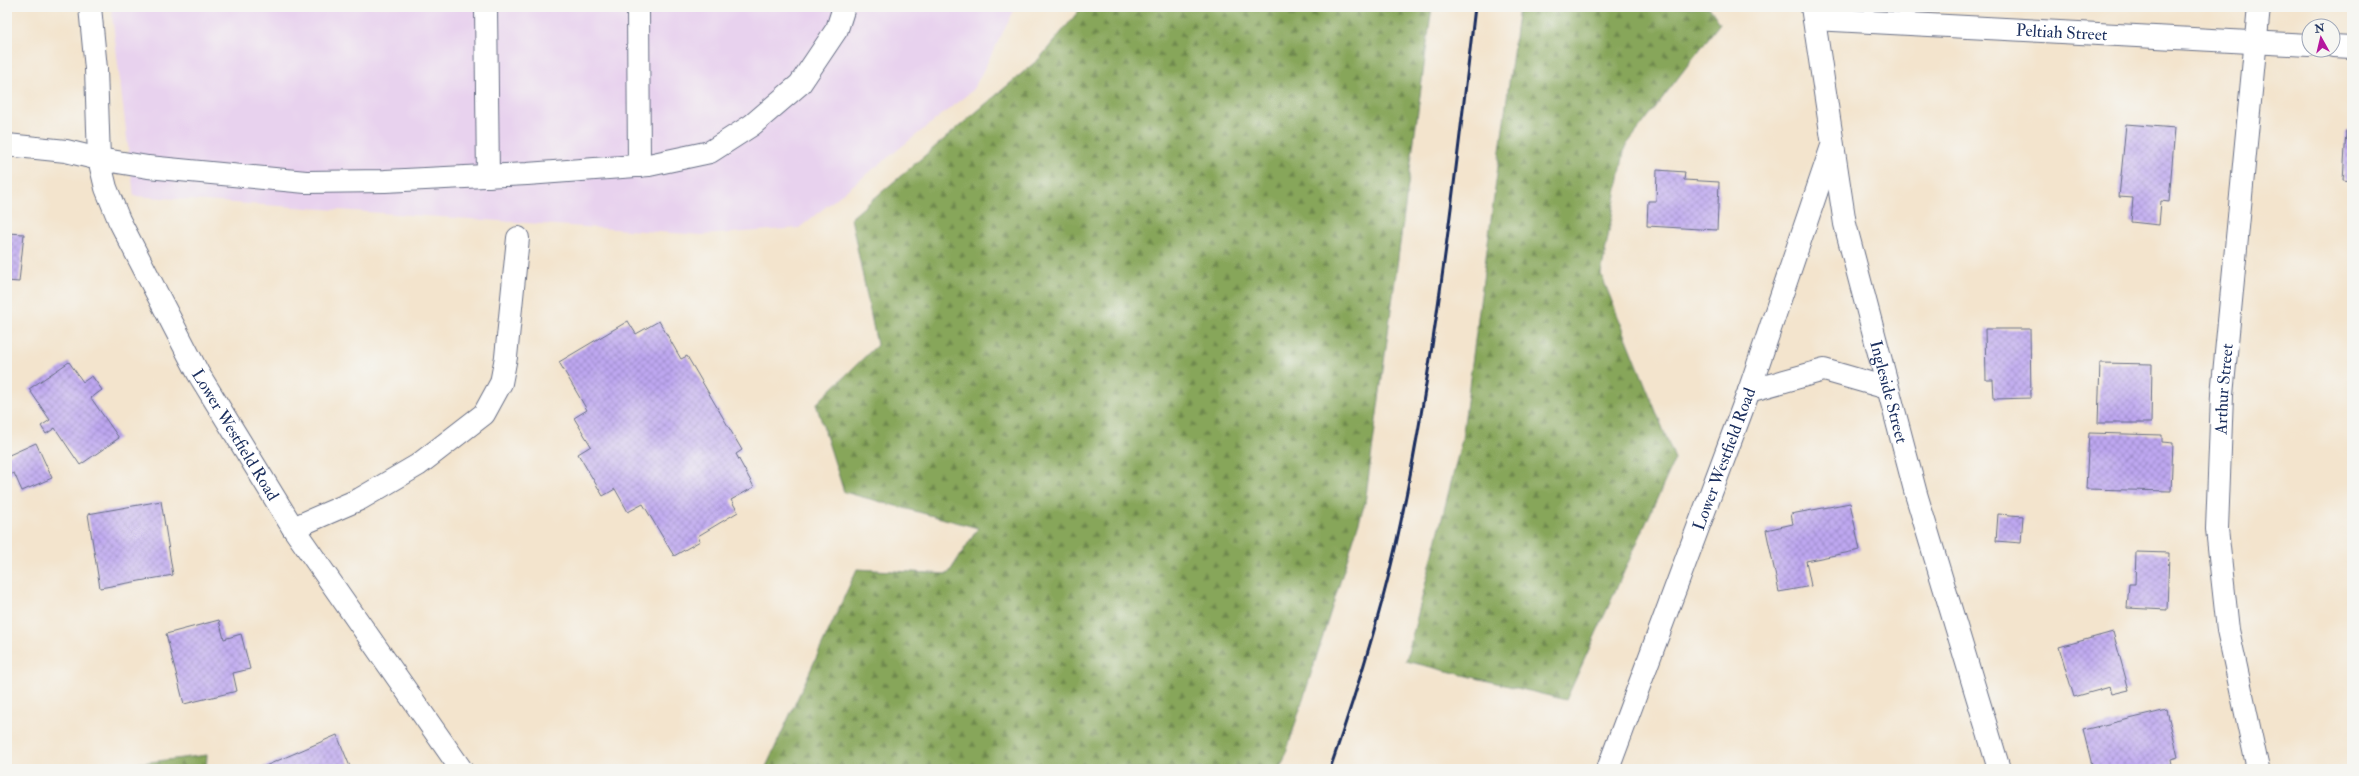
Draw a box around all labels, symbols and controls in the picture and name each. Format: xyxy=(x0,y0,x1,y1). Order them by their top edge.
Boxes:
north arrow xyxy=(2301,18,2341,58)
street label: Peltiah Street xyxy=(2015,20,2108,45)
text: N xyxy=(2313,21,2327,36)
street label: Ingleside Street xyxy=(1865,338,1912,446)
street label: Arthur Street xyxy=(2210,342,2238,436)
street label: Lower Westfield Road xyxy=(187,365,284,505)
street label: Lower Westfield Road xyxy=(1688,384,1760,533)

